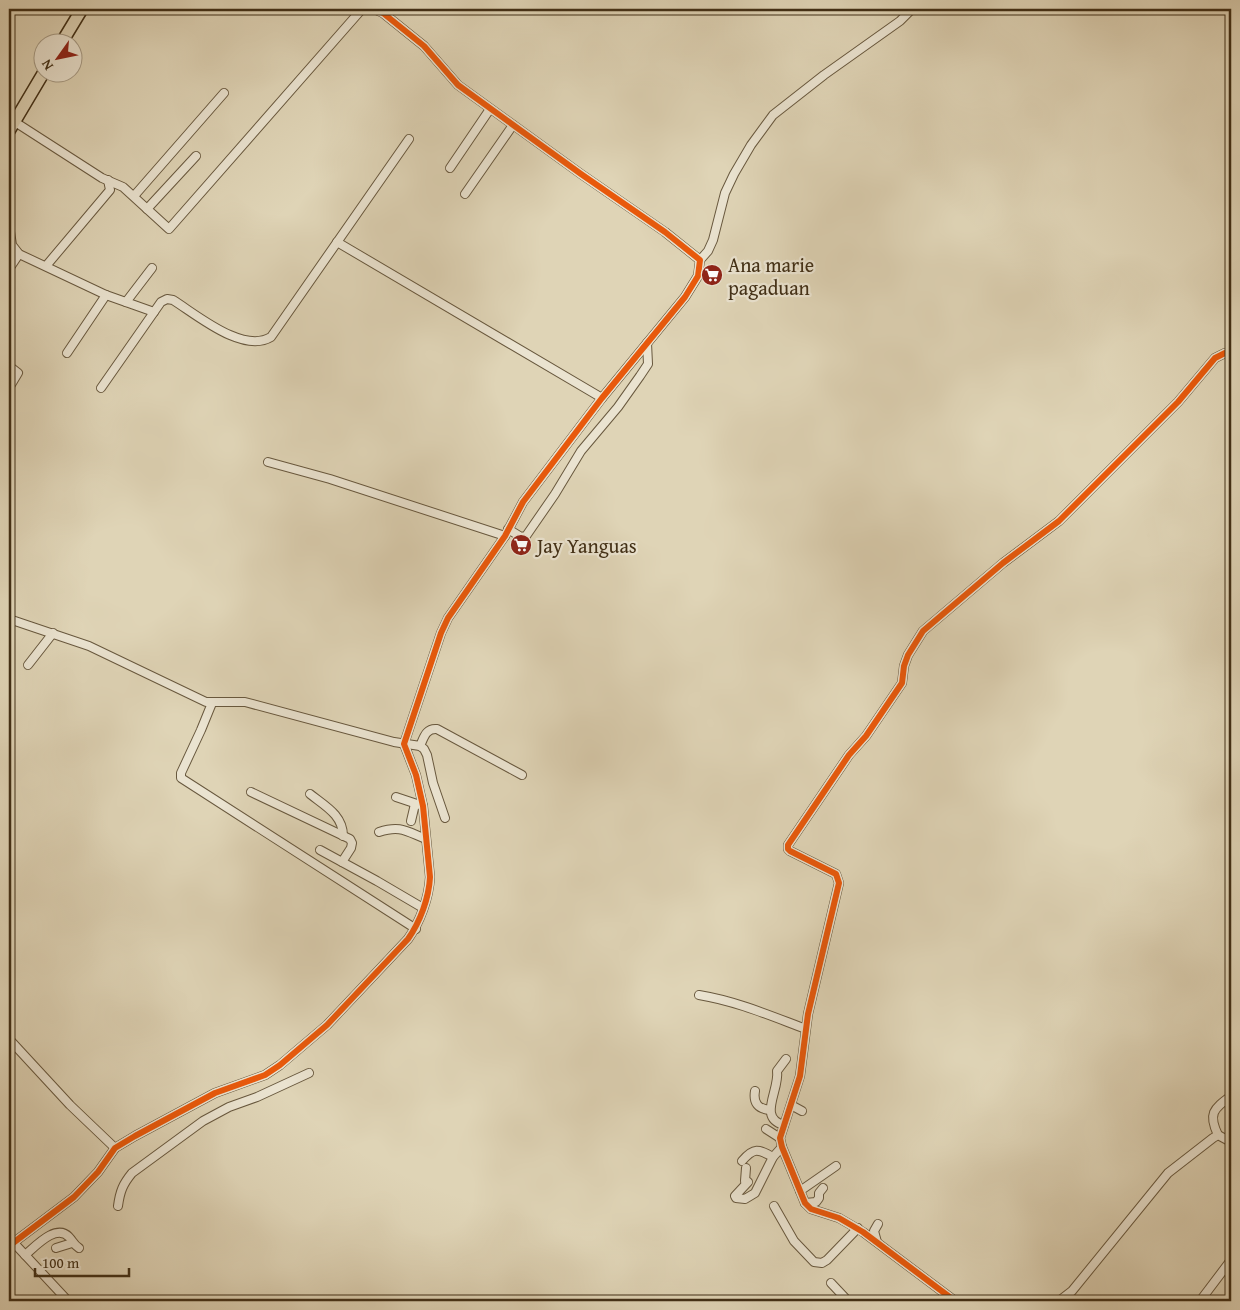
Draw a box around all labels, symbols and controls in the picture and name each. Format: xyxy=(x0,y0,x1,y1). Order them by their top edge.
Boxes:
north arrow xyxy=(32,32,82,82)
text: N xyxy=(36,55,58,74)
place label: Ana marie pagaduan xyxy=(728,250,814,302)
supermarket icon: Ana marie pagaduan xyxy=(700,263,724,287)
place label: Jay Yanguas xyxy=(534,531,637,560)
supermarket icon: Jay Yanguas xyxy=(509,533,533,557)
scale bar xyxy=(35,1245,129,1277)
text: 100 m xyxy=(42,1252,80,1273)

